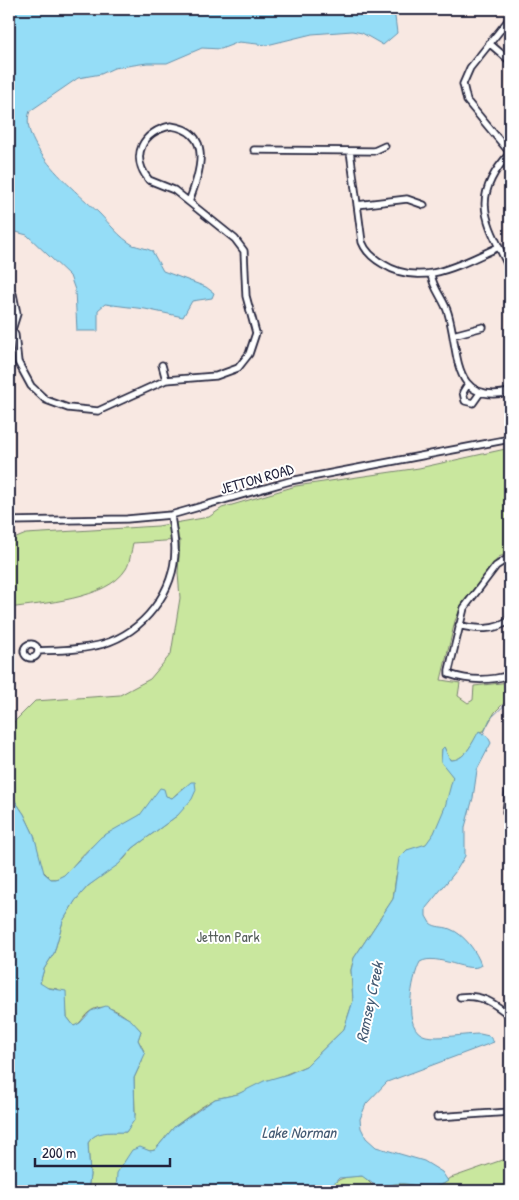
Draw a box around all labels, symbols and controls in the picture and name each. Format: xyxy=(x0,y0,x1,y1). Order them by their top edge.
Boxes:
street label: JETTON ROAD xyxy=(218,458,297,499)
park label: Jetton Park xyxy=(196,926,260,947)
water label: Ramsey Creek xyxy=(350,958,389,1044)
water label: Lake Norman xyxy=(262,1121,338,1143)
scale bar xyxy=(35,1135,170,1167)
text: 200 m xyxy=(42,1142,76,1163)

